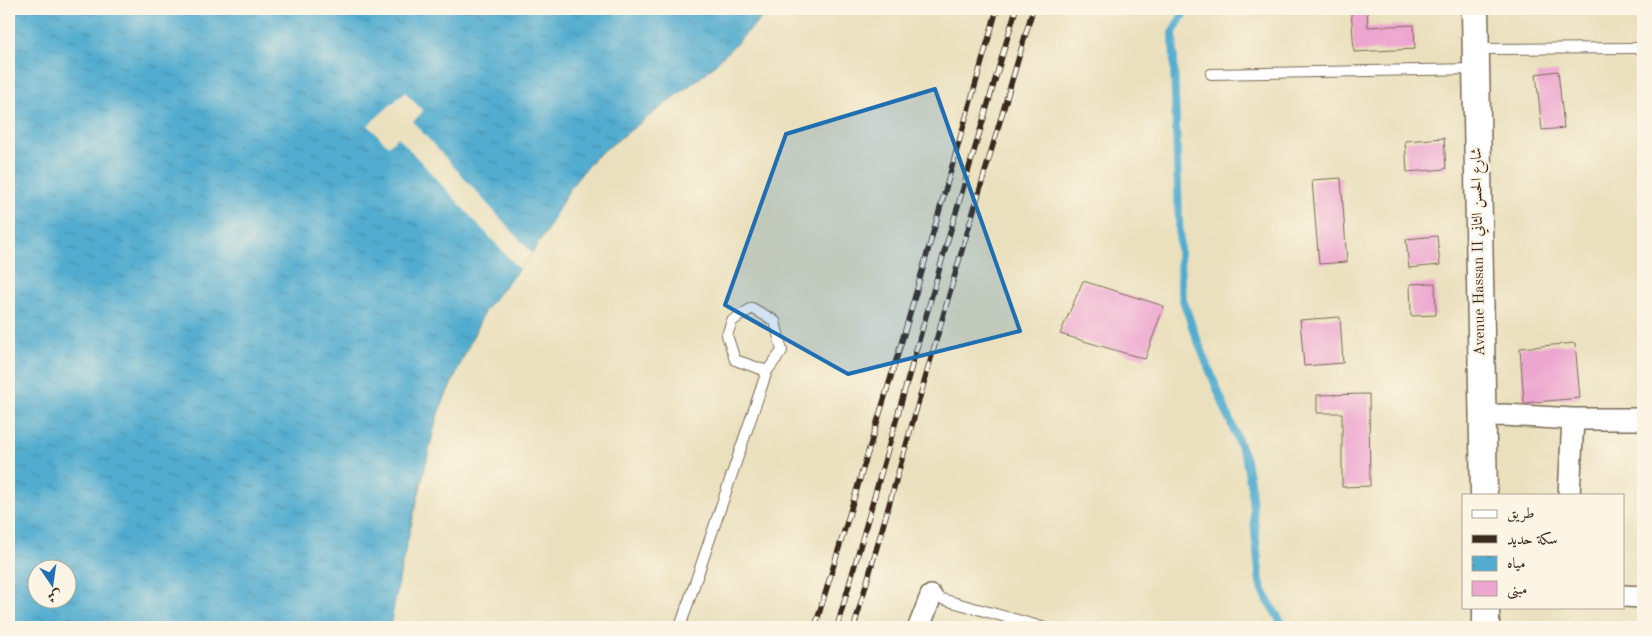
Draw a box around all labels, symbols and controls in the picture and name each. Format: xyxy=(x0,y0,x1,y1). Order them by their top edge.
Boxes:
street label: Avenue Hassan II شارع الحسن الثاني xyxy=(1470,147,1492,356)
legend xyxy=(1462,494,1624,608)
text: طريق xyxy=(1507,507,1534,523)
text: سكة حديد xyxy=(1507,531,1558,548)
text: مياه xyxy=(1507,557,1525,572)
north arrow xyxy=(28,558,78,608)
text: مبنى xyxy=(1507,583,1527,600)
text: ش xyxy=(46,587,63,604)

